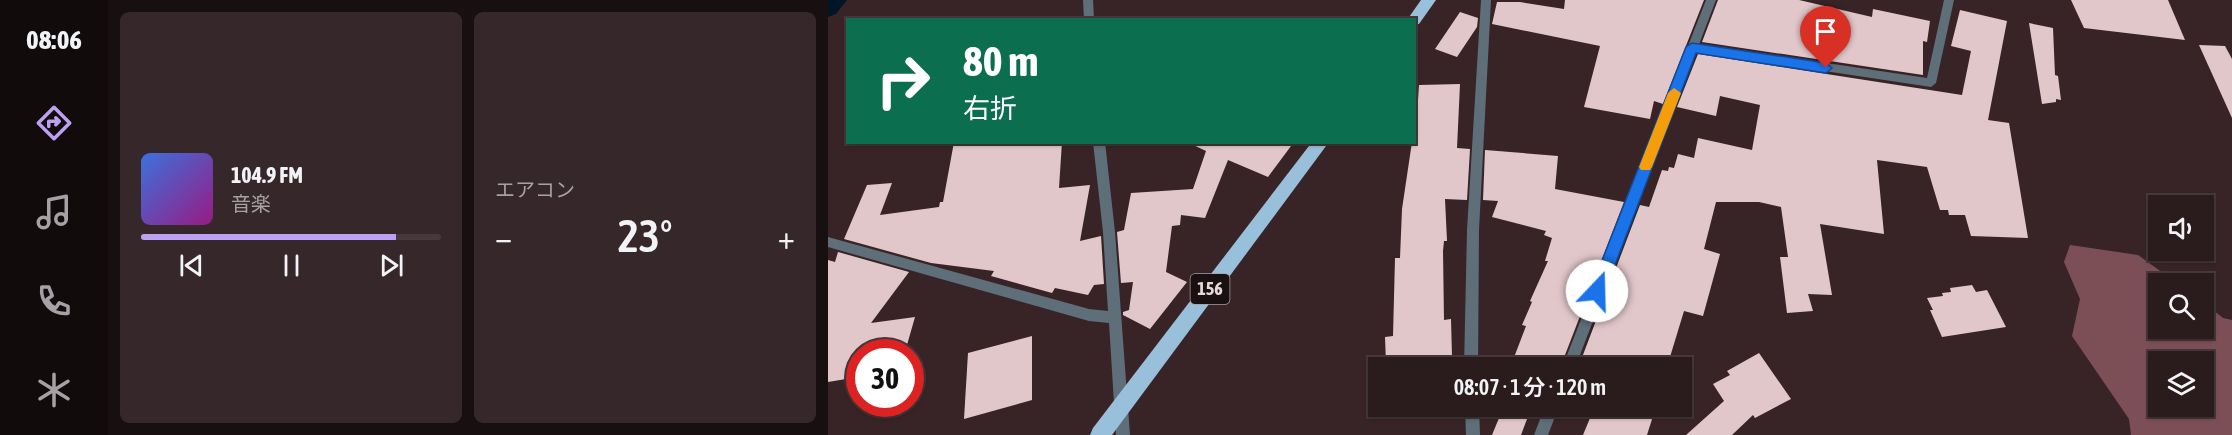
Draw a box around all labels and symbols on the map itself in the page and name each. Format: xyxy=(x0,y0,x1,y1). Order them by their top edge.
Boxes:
pin xyxy=(1800,6,1851,68)
position arrow xyxy=(1565,259,1629,323)
road number: 156 xyxy=(1190,274,1229,304)
speed limit sign: 30 xyxy=(846,339,924,417)

